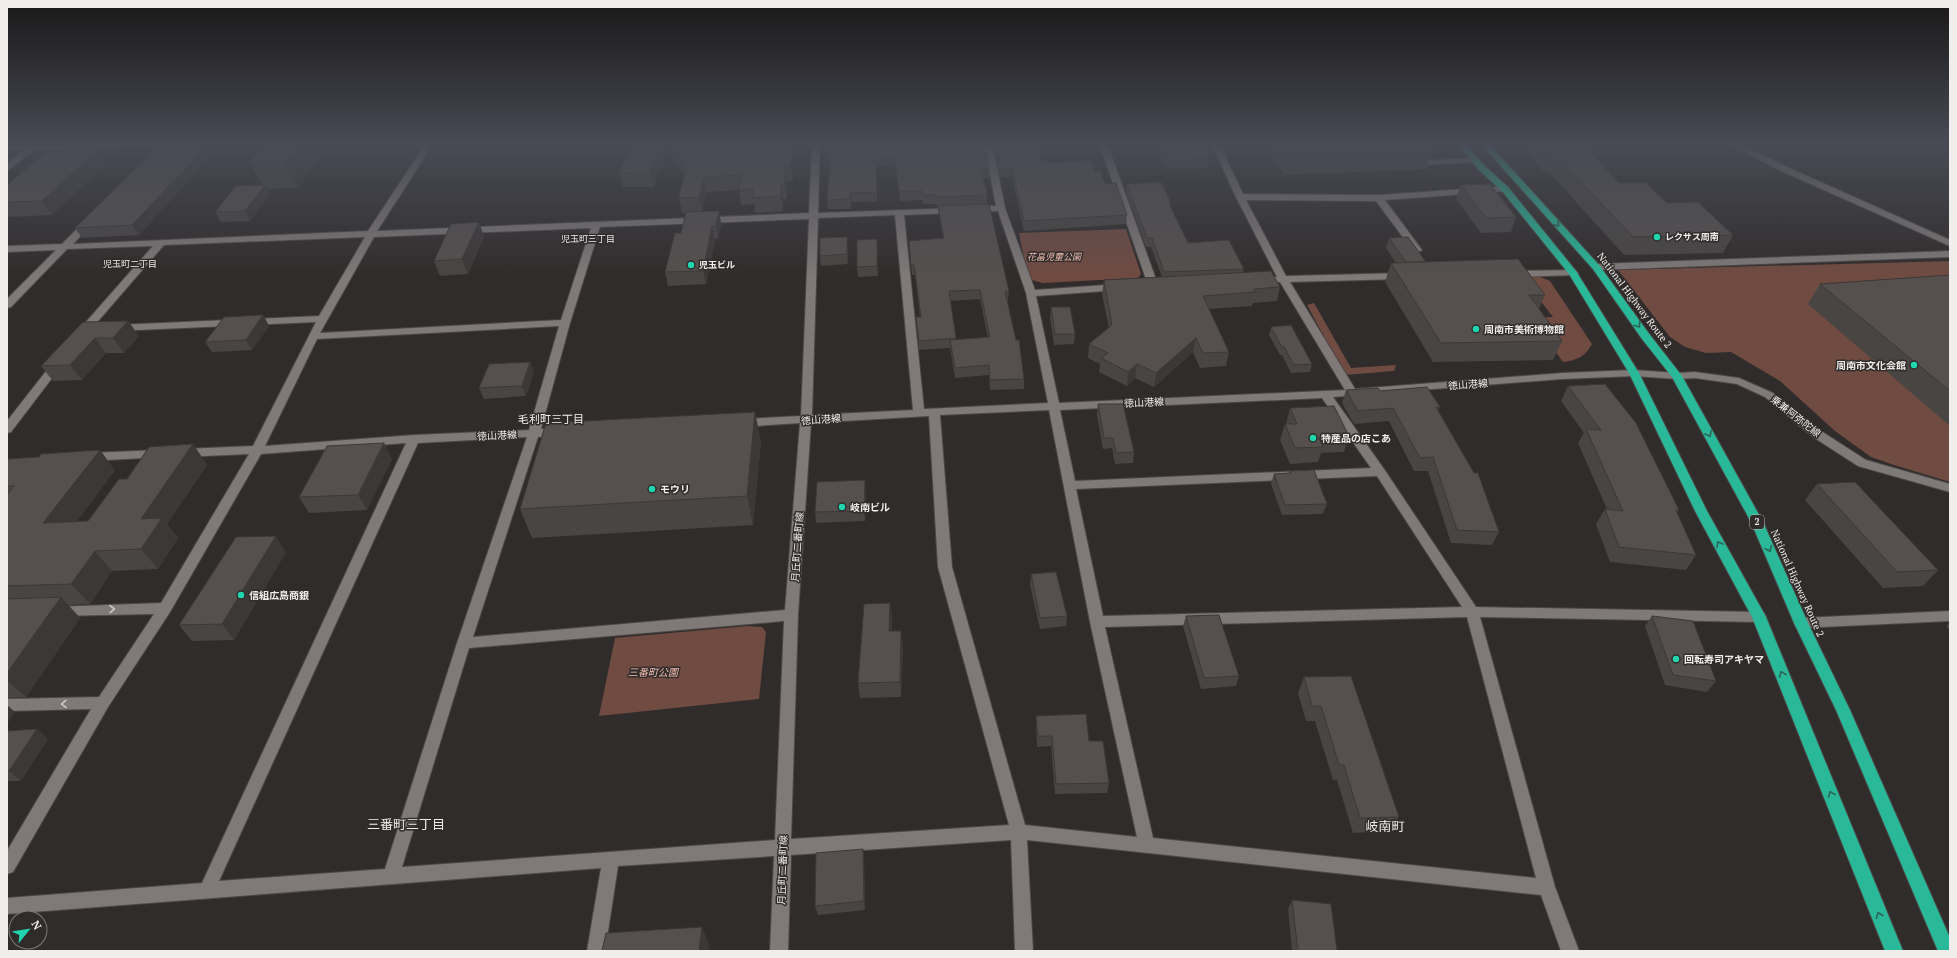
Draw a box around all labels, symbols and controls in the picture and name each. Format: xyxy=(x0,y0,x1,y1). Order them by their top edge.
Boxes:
one-way arrow xyxy=(1552,219,1559,227)
place label: レクサス周南 xyxy=(1665,231,1719,243)
marker: レクサス周南 xyxy=(1652,232,1662,242)
district label: 児玉町三丁目 xyxy=(561,233,615,245)
street label: National Highway Route 2 xyxy=(1594,250,1675,351)
park label: 花畠児童公園 xyxy=(1027,251,1083,263)
district label: 児玉町二丁目 xyxy=(103,258,157,270)
place label: 児玉ビル xyxy=(699,259,735,271)
marker: 児玉ビル xyxy=(686,260,696,270)
one-way arrow xyxy=(1633,321,1640,328)
place label: 周南市美術博物館 xyxy=(1484,323,1564,336)
marker: 周南市美術博物館 xyxy=(1471,324,1481,334)
place label: 周南市文化会館 xyxy=(1836,359,1906,372)
marker: 周南市文化会館 xyxy=(1909,360,1919,370)
street label: 徳山港線 xyxy=(1448,377,1488,392)
street label: 乗兼阿弥陀線 xyxy=(1768,393,1823,440)
street label: 徳山港線 xyxy=(1124,395,1164,410)
district label: 毛利町三丁目 xyxy=(518,412,584,426)
street label: 徳山港線 xyxy=(801,412,841,427)
street label: 徳山港線 xyxy=(477,428,517,443)
one-way arrow xyxy=(1704,430,1711,437)
place label: 特産品の店こあ xyxy=(1321,432,1391,445)
marker: 特産品の店こあ xyxy=(1308,433,1318,443)
place label: モウリ xyxy=(660,483,690,496)
marker: モウリ xyxy=(647,484,657,494)
place label: 岐南ビル xyxy=(850,501,890,514)
marker: 岐南ビル xyxy=(837,502,847,512)
street label: 月丘町二番町線 xyxy=(789,512,806,582)
road number: 2 xyxy=(1750,515,1764,529)
street label: National Highway Route 2 xyxy=(1768,527,1827,639)
one-way arrow xyxy=(1717,541,1724,549)
one-way arrow xyxy=(1764,546,1772,553)
place label: 信組広島商銀 xyxy=(249,589,309,602)
marker: 信組広島商銀 xyxy=(236,590,246,600)
one-way arrow xyxy=(109,605,115,613)
place label: 回転寿司アキヤマ xyxy=(1684,653,1764,666)
marker: 回転寿司アキヤマ xyxy=(1671,654,1681,664)
park label: 三番町公園 xyxy=(628,666,680,679)
one-way arrow xyxy=(1779,670,1787,678)
one-way arrow xyxy=(61,700,67,708)
one-way arrow xyxy=(1827,791,1835,798)
district label: 三番町三丁目 xyxy=(367,815,445,833)
district label: 岐南町 xyxy=(1365,817,1405,835)
street label: 月丘町二番町線 xyxy=(775,835,790,905)
north arrow xyxy=(8,910,48,950)
one-way arrow xyxy=(1876,911,1884,918)
text: N xyxy=(29,918,45,933)

